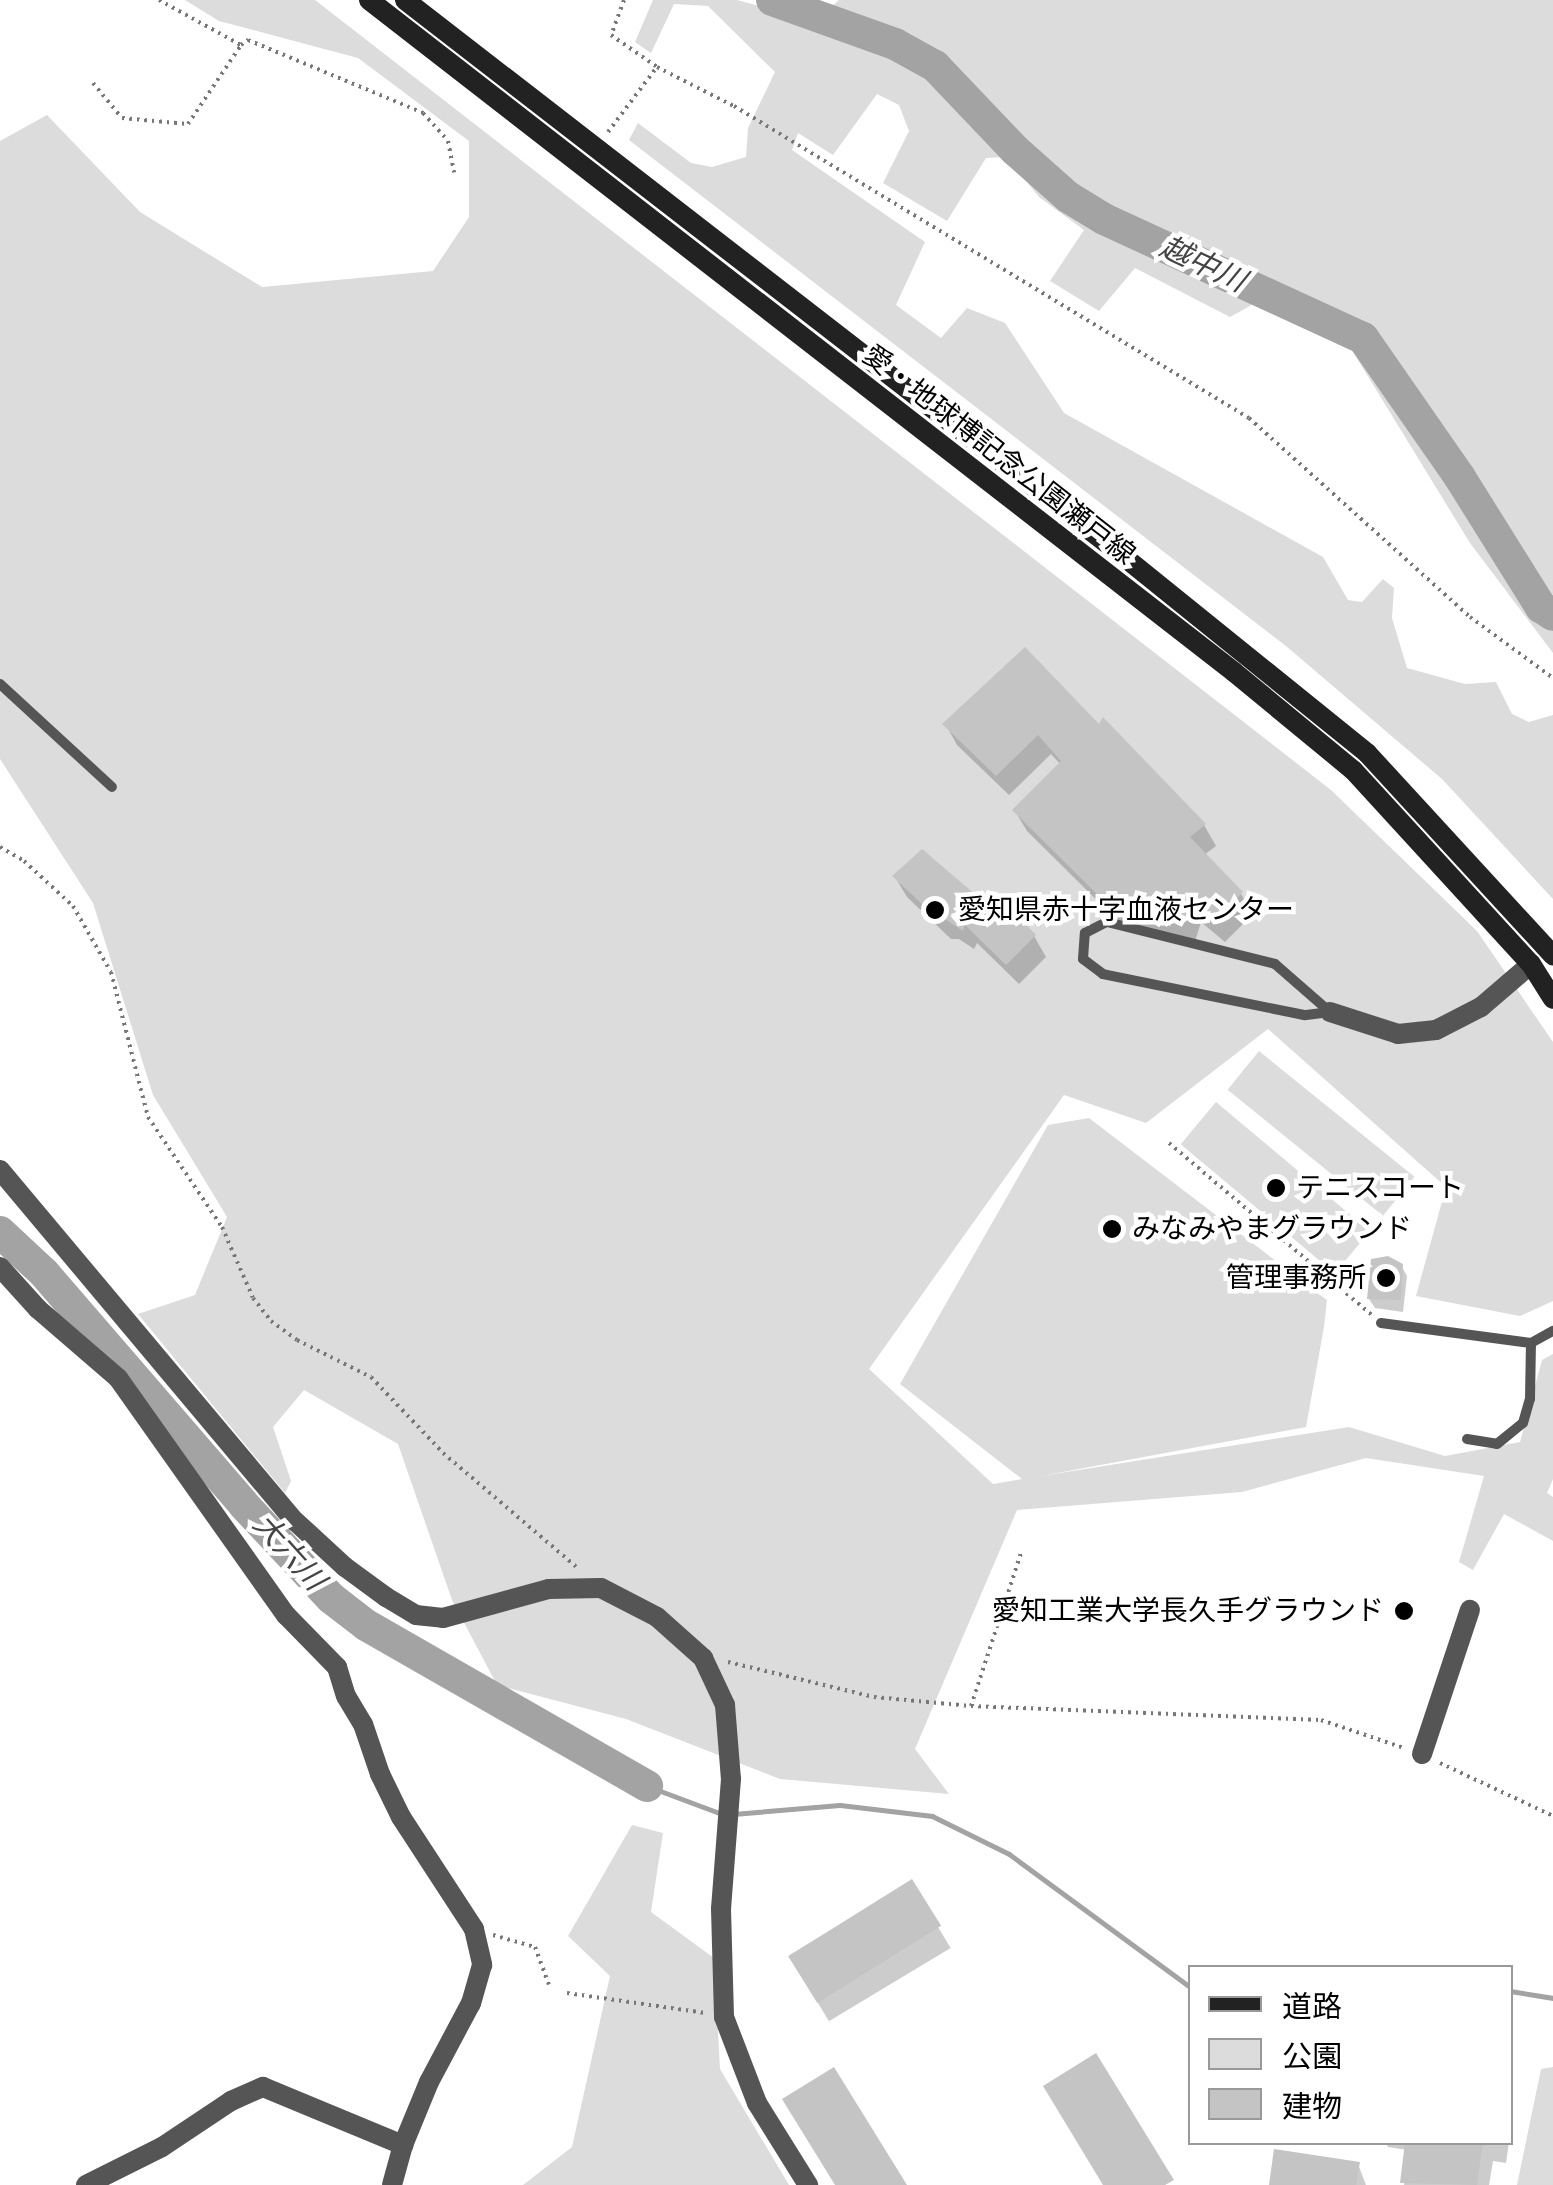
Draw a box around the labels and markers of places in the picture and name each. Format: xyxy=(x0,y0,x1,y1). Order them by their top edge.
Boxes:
place label: 愛知県赤十字血液センター xyxy=(958,893,1294,927)
marker: 愛知県赤十字血液センター xyxy=(922,897,948,923)
place label: テニスコート xyxy=(1296,1171,1464,1205)
marker: テニスコート xyxy=(1265,1177,1287,1199)
place label: みなみやまグラウンド xyxy=(1132,1212,1412,1246)
marker: みなみやまグラウンド xyxy=(1101,1218,1123,1240)
place label: 管理事務所 xyxy=(1226,1261,1366,1295)
marker: 管理事務所 xyxy=(1375,1267,1397,1289)
place label: 愛知工業大学長久手グラウンド xyxy=(992,1594,1384,1628)
marker: 愛知工業大学長久手グラウンド xyxy=(1393,1600,1415,1622)

